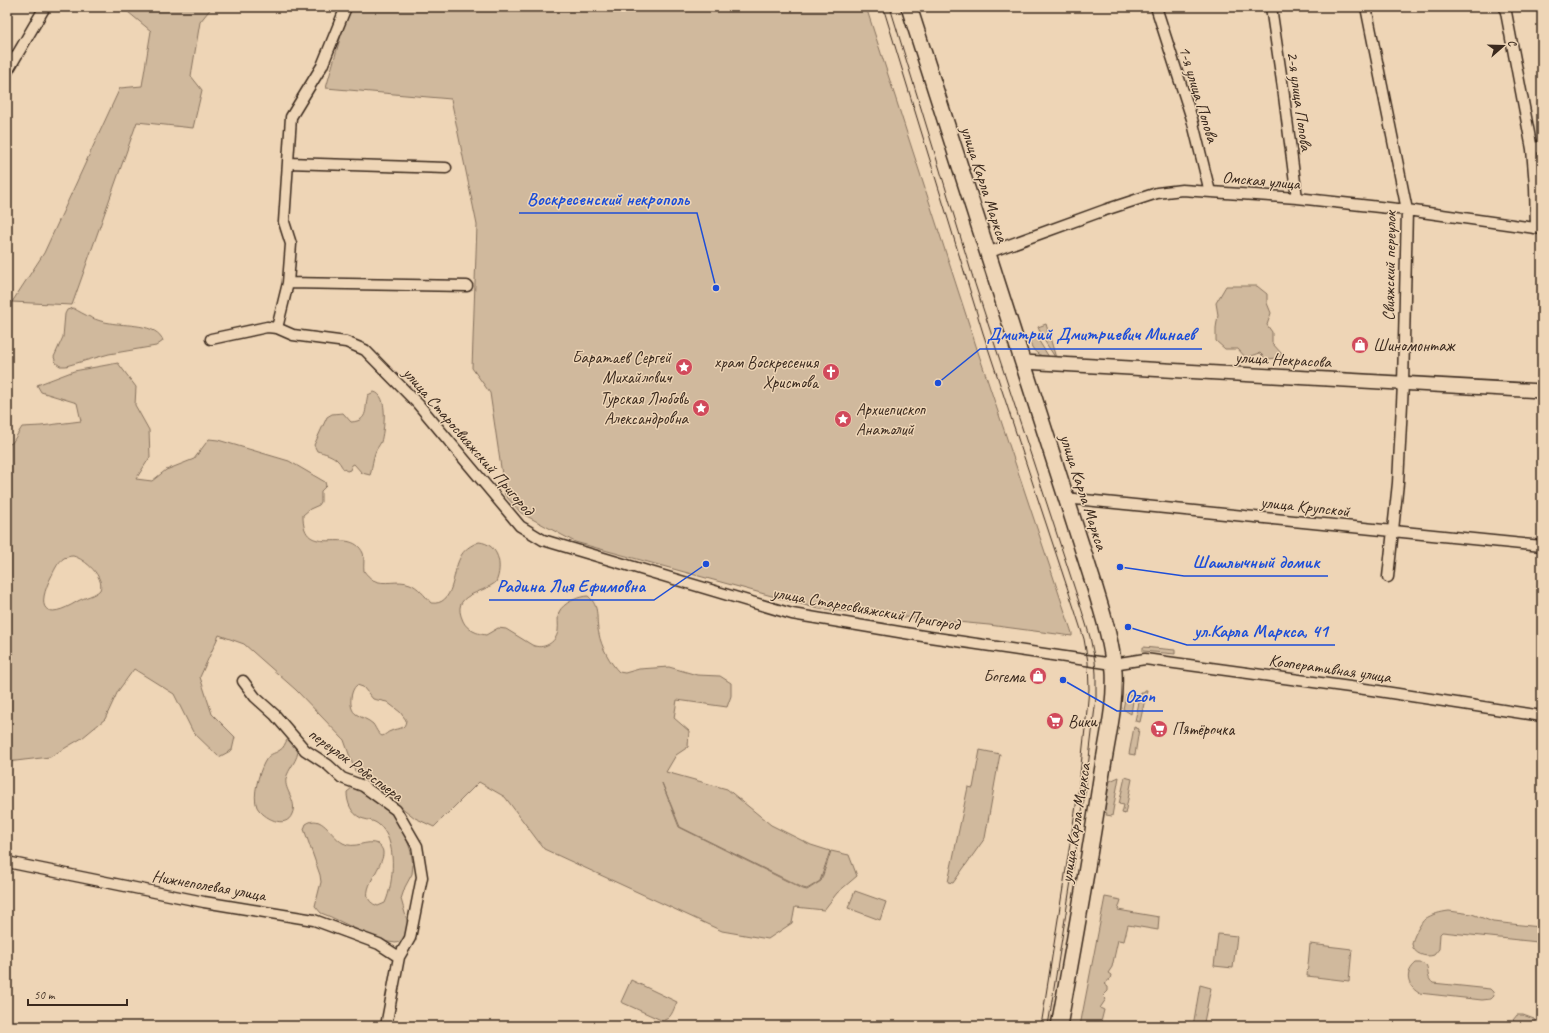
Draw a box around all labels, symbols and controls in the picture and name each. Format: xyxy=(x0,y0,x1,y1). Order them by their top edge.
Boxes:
north arrow xyxy=(1483,26,1523,66)
text: С xyxy=(1505,38,1520,49)
street label: 1-я улица Попова xyxy=(1174,43,1224,147)
street label: 2-я улица Попова xyxy=(1282,50,1317,154)
street label: улица Карла Маркса xyxy=(956,123,1014,246)
street label: Омская улица xyxy=(1221,167,1302,194)
callout: Воскресенский некрополь xyxy=(519,183,697,213)
text: Воскресенский некрополь xyxy=(527,188,691,210)
street label: Свияжский переулок xyxy=(1378,209,1401,321)
callout: Дмитрий Дмитриевич Минаев xyxy=(980,319,1202,349)
text: Дмитрий Дмитриевич Минаев xyxy=(987,323,1200,345)
shop icon: Шиномонтаж xyxy=(1350,335,1370,355)
place label: Шиномонтаж xyxy=(1373,335,1457,356)
street label: улица Некрасова xyxy=(1234,346,1333,373)
place label: Баратаев Сергей Михайлович xyxy=(572,347,673,388)
place label: храм Воскресения Христова xyxy=(714,352,820,393)
place icon: Баратаев Сергей Михайлович xyxy=(674,357,694,377)
street label: улица Старосвияжский Пригород xyxy=(398,362,540,521)
church icon: храм Воскресения Христова xyxy=(821,362,841,382)
place label: Турская Любовь Александровна xyxy=(600,388,690,429)
place icon: Турская Любовь Александровна xyxy=(691,398,711,418)
place label: Архиепископ Анатолий xyxy=(856,399,926,440)
place icon: Архиепископ Анатолий xyxy=(833,409,853,429)
street label: улица Карла Маркса xyxy=(1055,431,1113,554)
street label: улица Крупской xyxy=(1259,491,1351,522)
callout: Шашлычный домик xyxy=(1184,546,1328,576)
text: Шашлычный домик xyxy=(1192,551,1321,573)
callout: Радина Лия Ефимовна xyxy=(489,570,654,600)
text: Радина Лия Ефимовна xyxy=(497,575,646,597)
street label: улица Старосвияжский Пригород xyxy=(770,582,963,636)
callout: ул.Карла Маркса, 41 xyxy=(1187,615,1335,645)
text: ул.Карла Маркса, 41 xyxy=(1192,620,1330,642)
street label: Кооперативная улица xyxy=(1267,650,1394,688)
place label: Богема xyxy=(983,666,1027,687)
shop icon: Богема xyxy=(1028,666,1048,686)
callout: Ozon xyxy=(1117,681,1163,711)
text: Ozon xyxy=(1125,685,1156,707)
supermarket icon: Вики xyxy=(1045,711,1065,731)
place label: Вики xyxy=(1068,711,1098,732)
supermarket icon: Пятёрочка xyxy=(1149,719,1169,739)
place label: Пятёрочка xyxy=(1172,719,1235,740)
street label: переулок Робеспьера xyxy=(304,723,408,806)
street label: улица Карла Маркса xyxy=(1056,760,1096,885)
street label: Нижнеполевая улица xyxy=(150,865,269,906)
scale bar xyxy=(28,981,127,1007)
text: 50 m xyxy=(34,987,56,1003)

